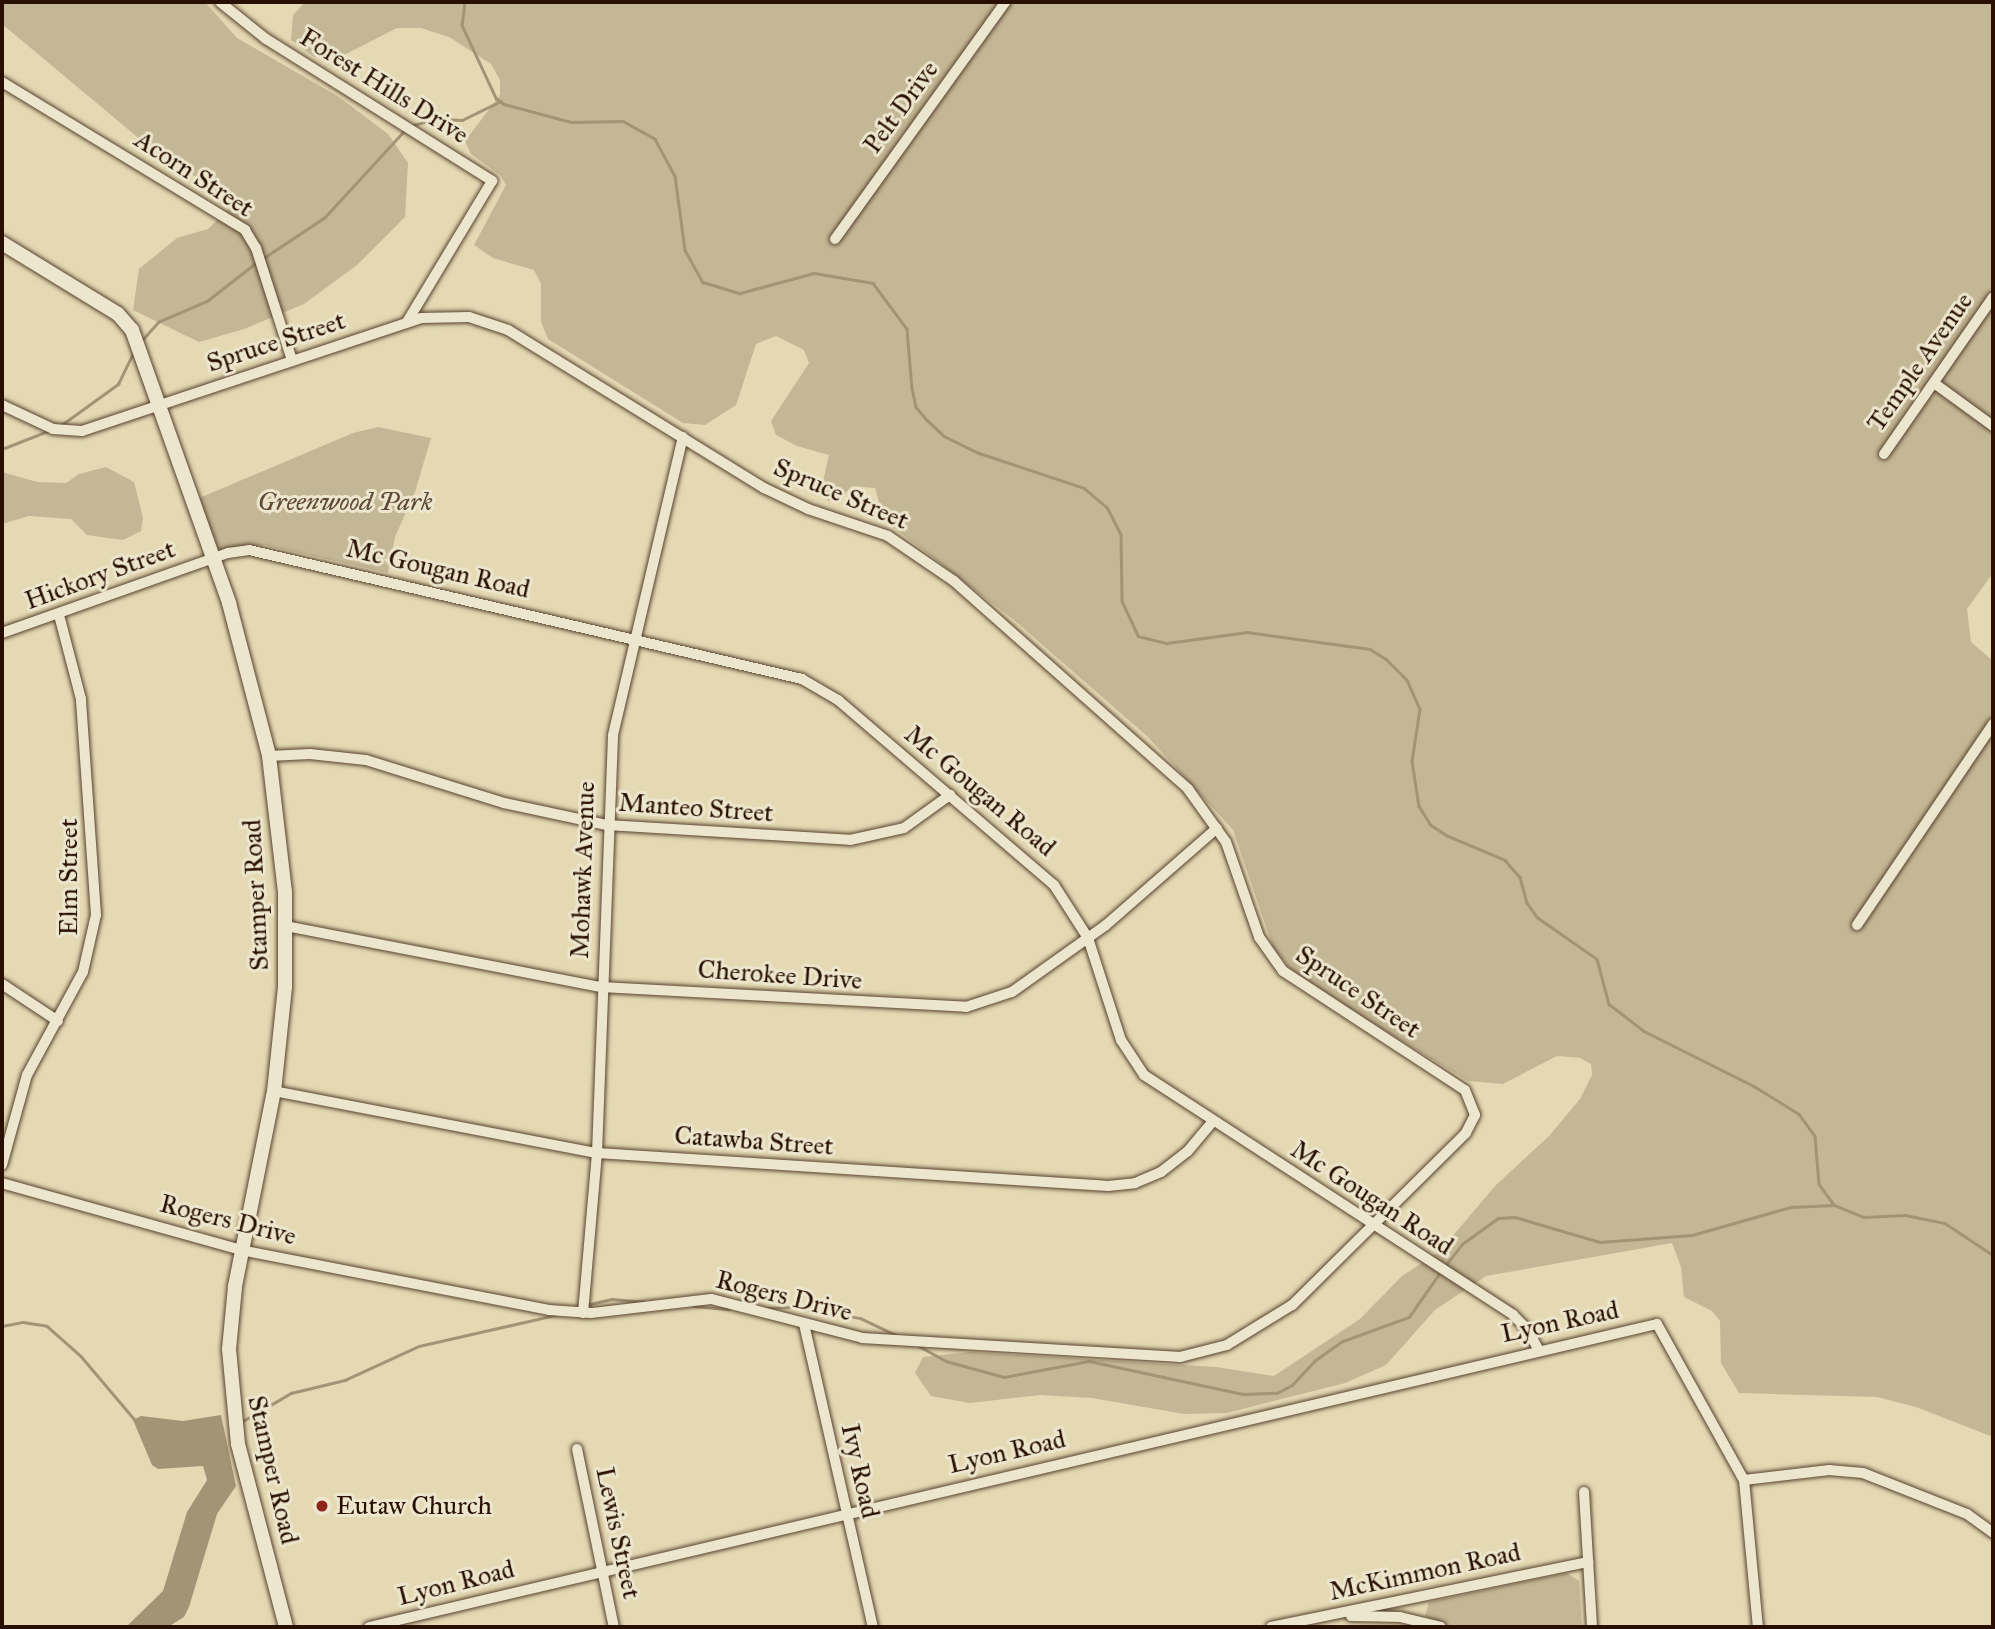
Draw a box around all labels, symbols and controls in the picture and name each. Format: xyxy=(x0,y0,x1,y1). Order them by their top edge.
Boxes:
street label: Forest Hills Drive xyxy=(294,22,474,150)
street label: Pelt Drive xyxy=(857,55,945,159)
street label: Acorn Street xyxy=(129,124,259,224)
street label: Temple Avenue xyxy=(1861,286,1979,438)
street label: Spruce Street xyxy=(203,305,349,379)
street label: Spruce Street xyxy=(769,452,913,536)
park label: Greenwood Park xyxy=(258,486,432,518)
street label: Hickory Street xyxy=(21,533,179,617)
street label: Mc Gougan Road xyxy=(343,533,533,605)
street label: Mc Gougan Road xyxy=(898,719,1062,863)
street label: Mohawk Avenue xyxy=(564,781,602,959)
street label: Manteo Street xyxy=(617,787,775,829)
street label: Elm Street xyxy=(53,818,85,936)
street label: Stamper Road xyxy=(236,818,276,972)
street label: Spruce Street xyxy=(1290,939,1426,1045)
street label: Cherokee Drive xyxy=(697,954,863,996)
street label: Catawba Street xyxy=(673,1120,835,1162)
street label: Mc Gougan Road xyxy=(1285,1134,1459,1262)
street label: Rogers Drive xyxy=(157,1188,299,1252)
street label: Rogers Drive xyxy=(713,1264,855,1328)
street label: Lyon Road xyxy=(1498,1294,1622,1350)
street label: Stamper Road xyxy=(241,1393,305,1547)
street label: Ivy Road xyxy=(834,1421,886,1521)
street label: Lyon Road xyxy=(945,1423,1069,1481)
street label: Lewis Street xyxy=(589,1464,647,1602)
place label: Eutaw Church xyxy=(336,1490,492,1522)
marker: Eutaw Church xyxy=(314,1498,330,1514)
street label: McKimmon Road xyxy=(1326,1536,1524,1608)
street label: Lyon Road xyxy=(394,1553,518,1613)

